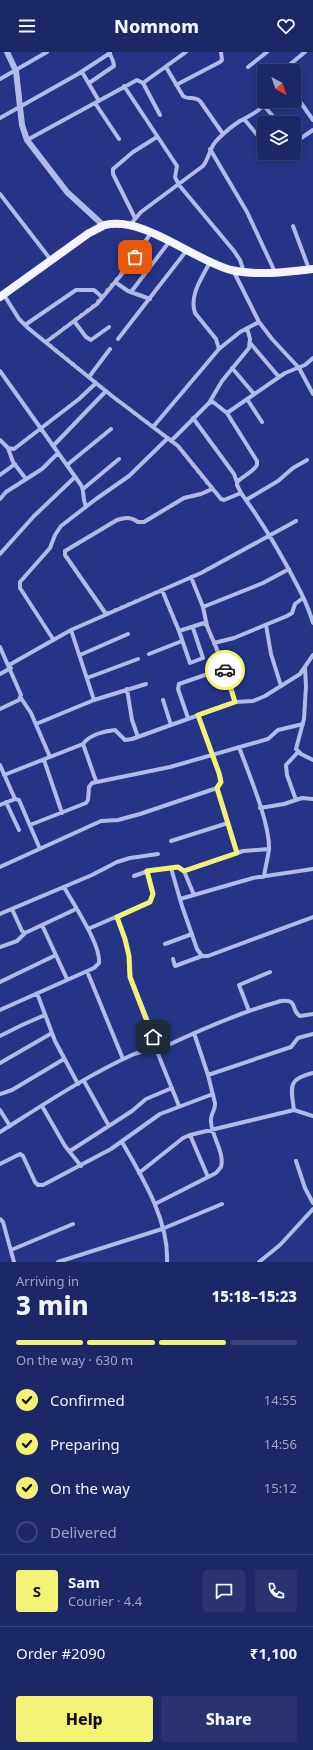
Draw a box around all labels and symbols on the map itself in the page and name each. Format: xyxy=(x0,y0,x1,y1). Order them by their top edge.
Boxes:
north arrow xyxy=(257,64,301,108)
pin xyxy=(118,240,152,274)
courier xyxy=(205,650,245,690)
pin xyxy=(136,1020,170,1054)

